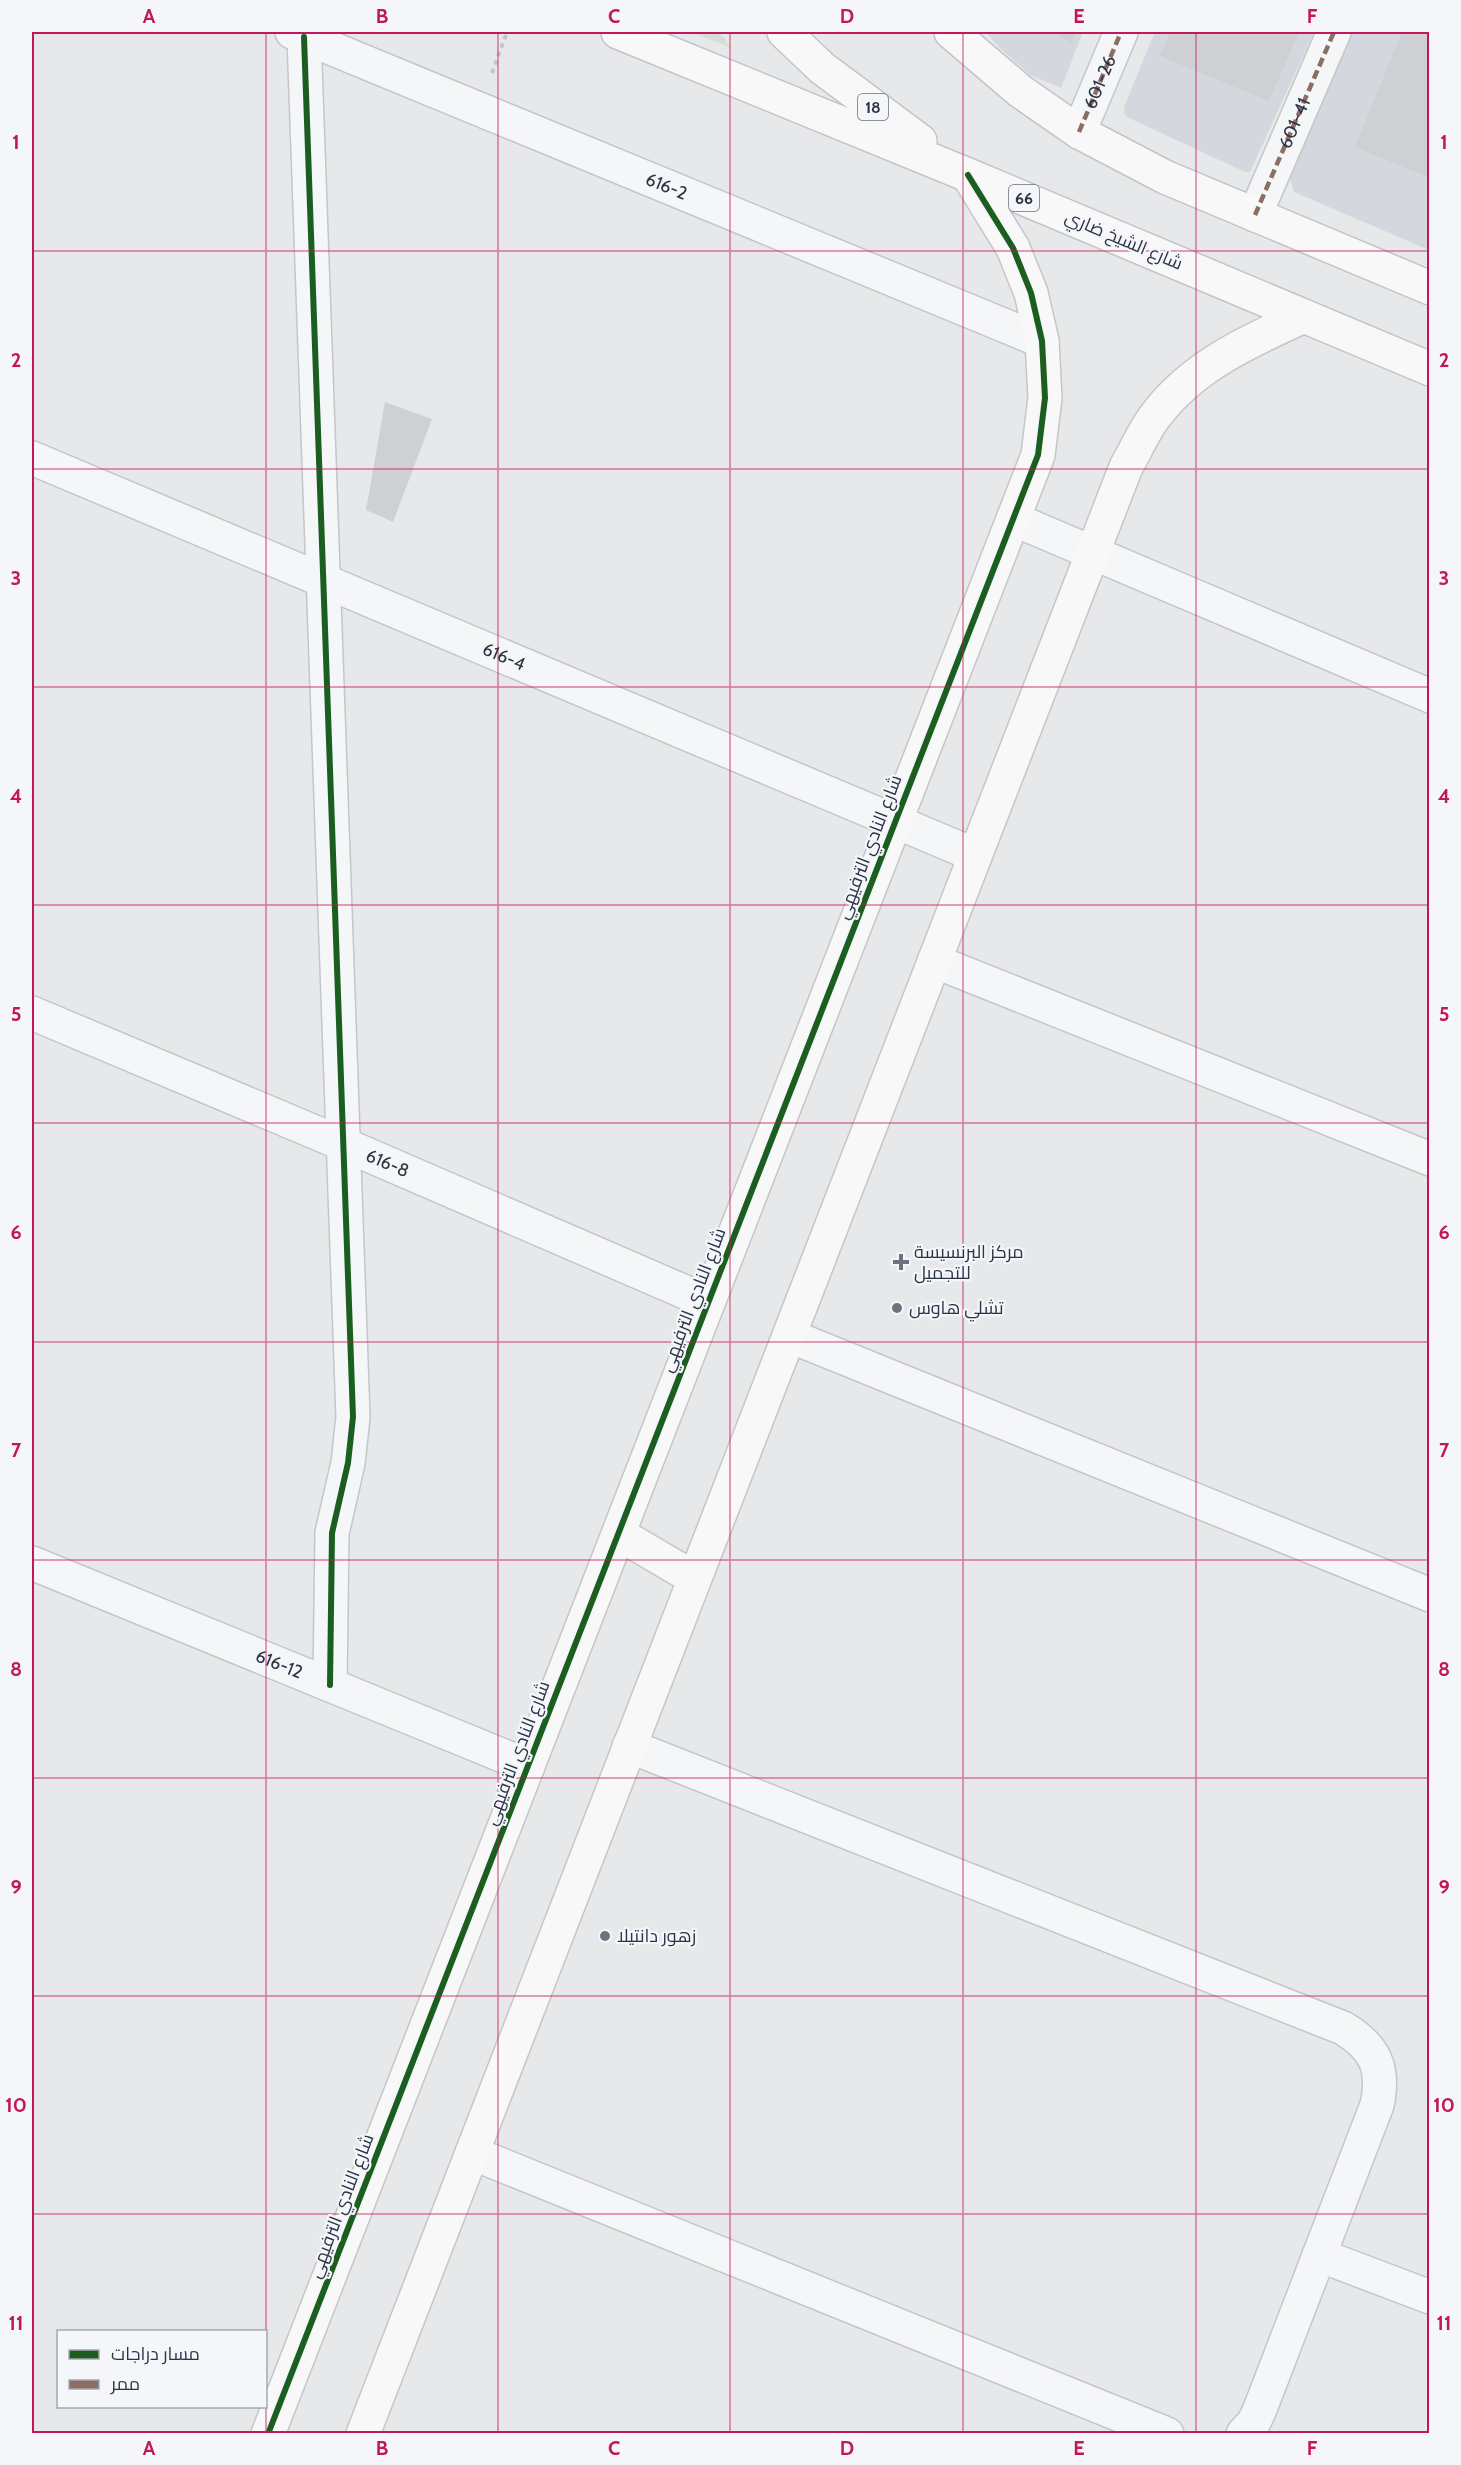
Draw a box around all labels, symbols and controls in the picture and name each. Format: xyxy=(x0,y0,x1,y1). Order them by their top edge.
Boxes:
text: A xyxy=(143,4,156,28)
text: B xyxy=(376,4,388,28)
text: C xyxy=(608,4,620,28)
text: D xyxy=(840,4,854,28)
text: E xyxy=(1073,4,1085,28)
text: F xyxy=(1307,4,1318,28)
street label: 601-26 xyxy=(1079,52,1121,112)
road number: 18 xyxy=(858,94,888,120)
street label: 601-41 xyxy=(1274,95,1315,152)
text: 1 xyxy=(12,130,20,154)
text: 1 xyxy=(1440,130,1448,154)
street label: 616-2 xyxy=(642,168,691,205)
road number: 66 xyxy=(1009,185,1039,211)
street label: شارع الشيخ ضاري xyxy=(1061,205,1186,277)
text: 2 xyxy=(11,348,21,372)
text: 2 xyxy=(1439,348,1449,372)
text: 3 xyxy=(11,566,21,590)
text: 3 xyxy=(1439,566,1449,590)
street label: 616-4 xyxy=(479,638,529,675)
street label: شارع النادي الترفيهي xyxy=(831,772,909,923)
text: 4 xyxy=(10,784,22,808)
text: 4 xyxy=(1438,784,1450,808)
text: 5 xyxy=(11,1002,21,1026)
text: 5 xyxy=(1439,1002,1449,1026)
street label: 616-8 xyxy=(363,1144,412,1182)
text: 6 xyxy=(10,1220,22,1244)
text: 6 xyxy=(1438,1220,1450,1244)
street label: شارع النادي الترفيهي xyxy=(655,1225,733,1376)
place label: مركز البرنسيسة للتجميل xyxy=(914,1241,1024,1284)
marker: مركز البرنسيسة للتجميل xyxy=(892,1253,910,1271)
place label: تشلي هاوس xyxy=(909,1297,1004,1322)
marker: تشلي هاوس xyxy=(890,1301,904,1315)
text: 7 xyxy=(11,1438,22,1462)
text: 7 xyxy=(1439,1438,1450,1462)
street label: 616-12 xyxy=(252,1645,306,1684)
text: 8 xyxy=(10,1657,22,1681)
text: 8 xyxy=(1438,1657,1450,1681)
street label: شارع النادي الترفيهي xyxy=(479,1678,557,1829)
text: 9 xyxy=(10,1875,22,1899)
text: 9 xyxy=(1438,1875,1450,1899)
place label: زهور دانتيلا xyxy=(617,1925,696,1947)
marker: زهور دانتيلا xyxy=(598,1929,612,1943)
text: 10 xyxy=(5,2093,27,2117)
text: 10 xyxy=(1433,2093,1455,2117)
street label: شارع النادي الترفيهي xyxy=(303,2131,381,2282)
text: 11 xyxy=(9,2311,23,2335)
text: 11 xyxy=(1437,2311,1451,2335)
legend xyxy=(57,2330,267,2408)
text: مسار دراجات xyxy=(111,2343,200,2365)
text: ممر xyxy=(110,2373,140,2395)
text: A xyxy=(143,2436,156,2460)
text: B xyxy=(376,2436,388,2460)
text: C xyxy=(608,2436,620,2460)
text: D xyxy=(840,2436,854,2460)
text: E xyxy=(1073,2436,1085,2460)
text: F xyxy=(1307,2436,1318,2460)

